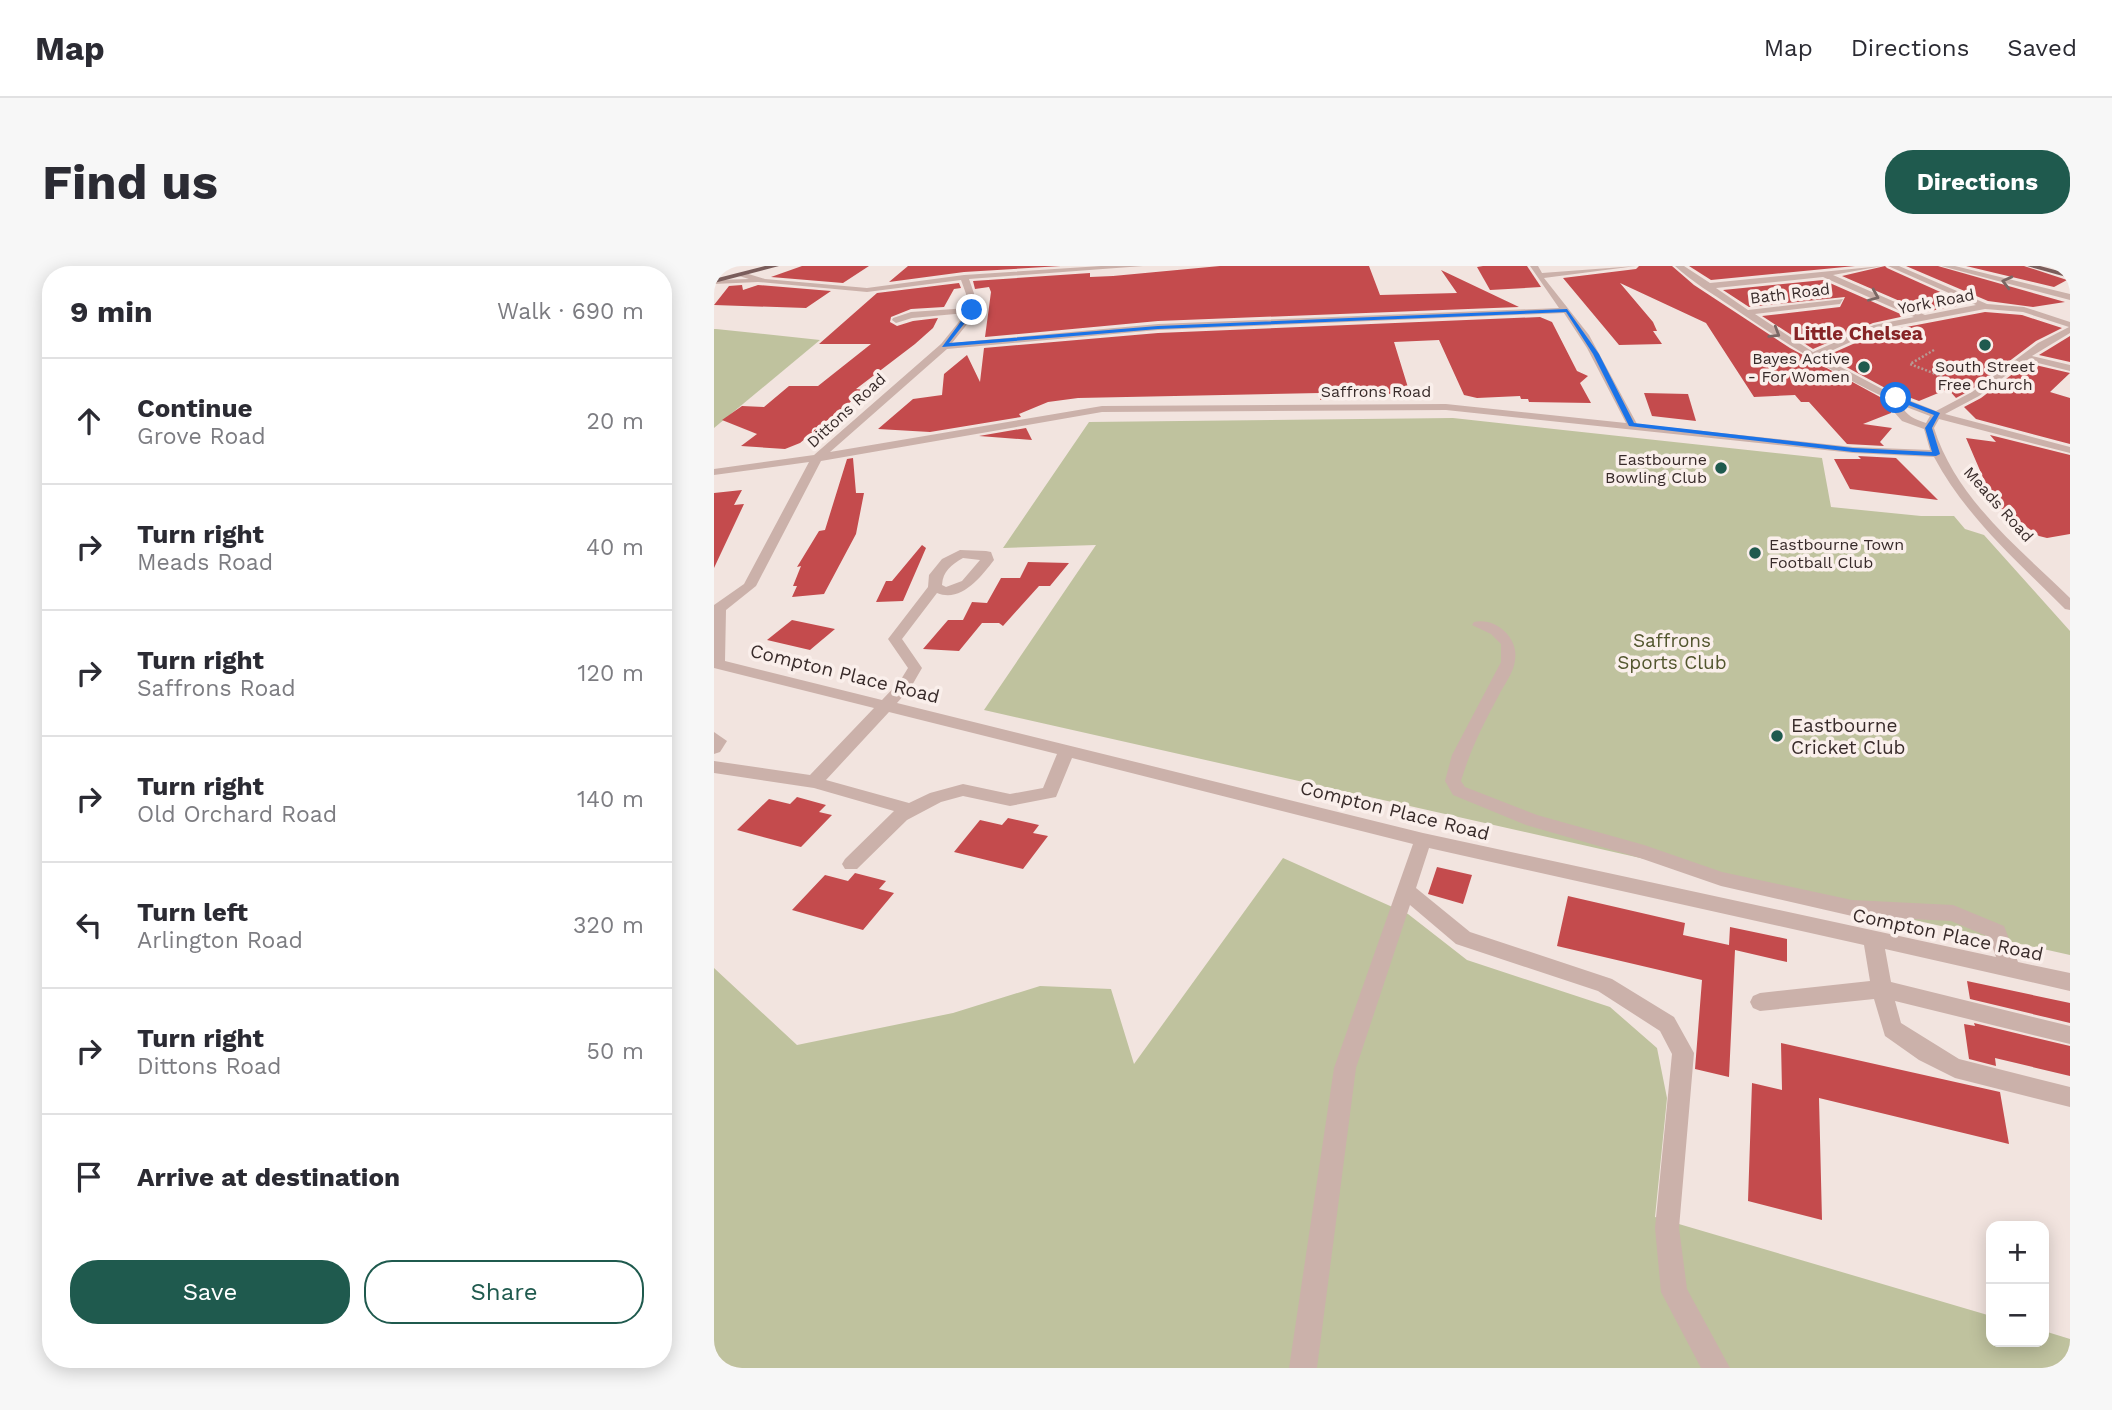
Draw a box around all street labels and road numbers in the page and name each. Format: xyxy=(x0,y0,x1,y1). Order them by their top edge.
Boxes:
street label: Bath Road xyxy=(1749,279,1831,308)
street label: York Road xyxy=(1896,285,1976,318)
street label: Dittons Road xyxy=(803,369,890,452)
street label: Saffrons Road xyxy=(1321,382,1431,401)
street label: Meads Road xyxy=(1960,463,2037,546)
street label: Compton Place Road xyxy=(748,639,942,708)
street label: Compton Place Road xyxy=(1298,776,1492,845)
street label: Compton Place Road xyxy=(1850,903,2045,966)

